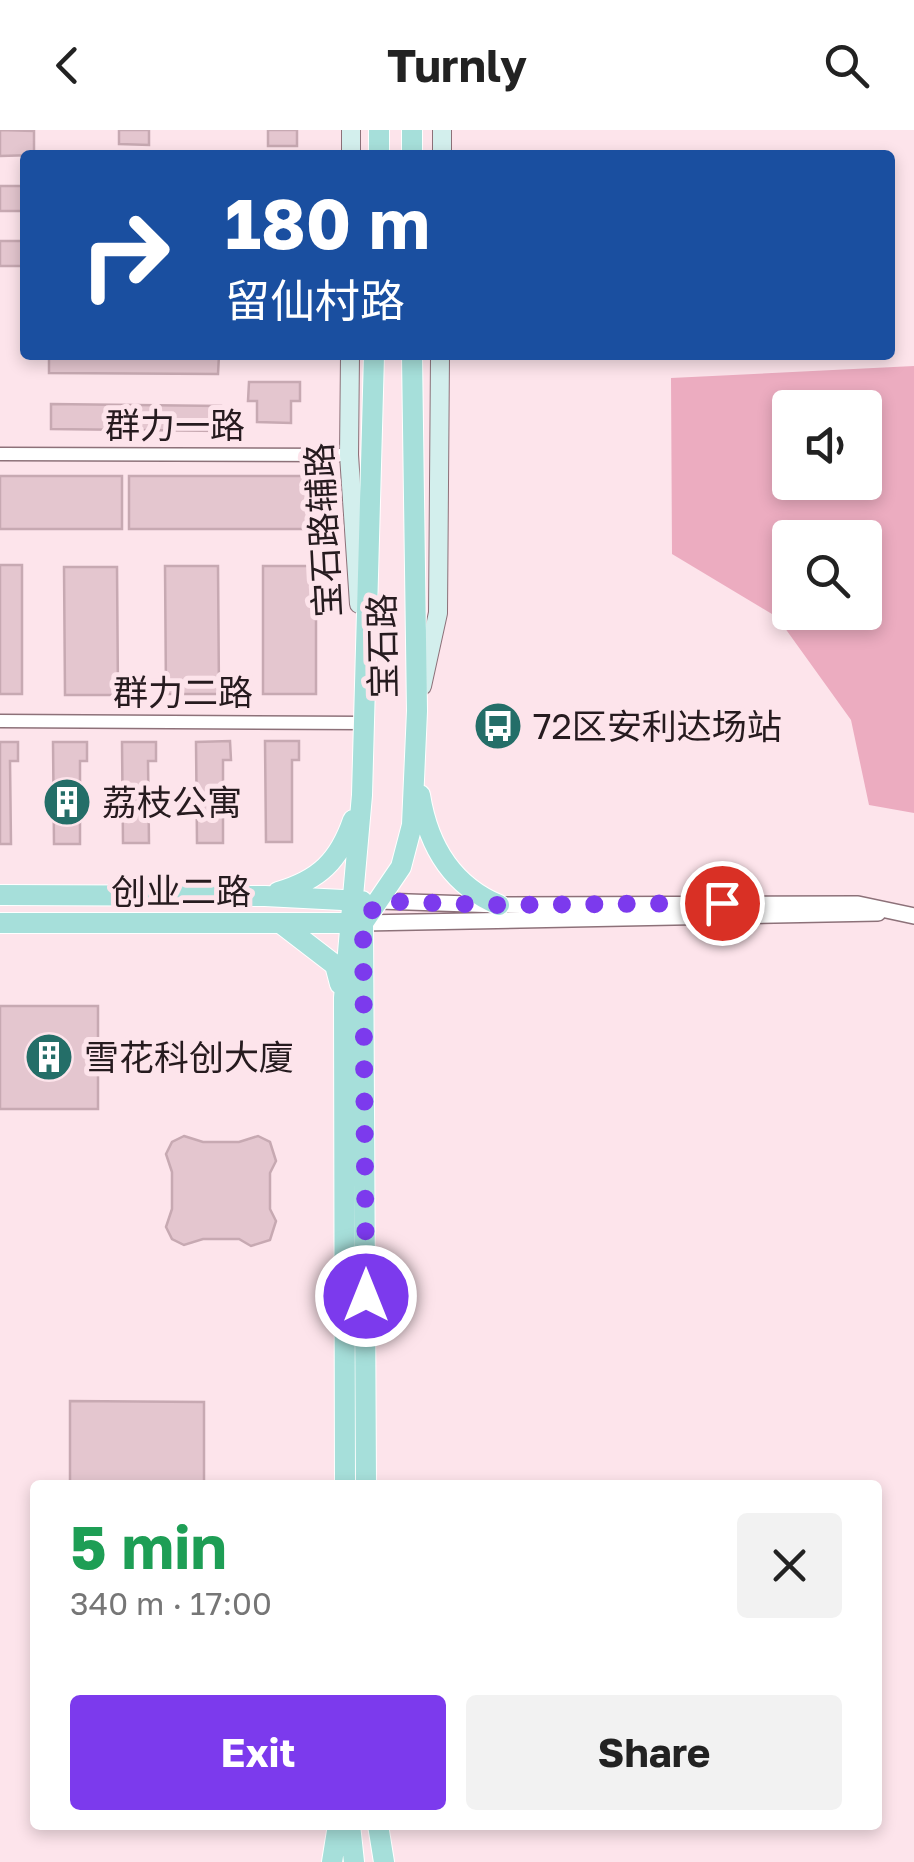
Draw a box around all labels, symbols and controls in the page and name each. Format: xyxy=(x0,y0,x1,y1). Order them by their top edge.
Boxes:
icon: back xyxy=(40,38,95,93)
text: Turnly xyxy=(387,38,527,92)
icon: search xyxy=(819,38,874,93)
text: 180 m xyxy=(225,180,430,264)
icon: right xyxy=(60,190,190,320)
text: 留仙村路 xyxy=(225,273,405,327)
map controls xyxy=(772,390,882,630)
button: sound xyxy=(772,390,882,500)
street label: 群力一路 xyxy=(105,404,245,446)
street label: 宝石路辅路 xyxy=(297,442,349,618)
button: search xyxy=(772,520,882,630)
street label: 宝石路 xyxy=(360,593,404,699)
street label: 群力二路 xyxy=(113,671,253,713)
bus stop icon: 72区安利达场站 xyxy=(472,700,524,752)
place label: 72区安利达场站 xyxy=(533,705,782,747)
building icon: 荔枝公寓 xyxy=(41,776,93,828)
place label: 荔枝公寓 xyxy=(102,781,242,823)
pin xyxy=(680,861,765,946)
street label: 创业二路 xyxy=(111,870,251,912)
icon: arrive xyxy=(695,876,750,931)
building icon: 雪花科创大廈 xyxy=(23,1031,75,1083)
place label: 雪花科创大廈 xyxy=(84,1036,294,1078)
position arrow xyxy=(314,1244,418,1348)
text: 5 min xyxy=(70,1510,227,1582)
button: close xyxy=(737,1513,842,1618)
text: 340 m · 17:00 xyxy=(70,1584,272,1622)
button: Exit xyxy=(70,1695,446,1810)
button: Share xyxy=(466,1695,842,1810)

